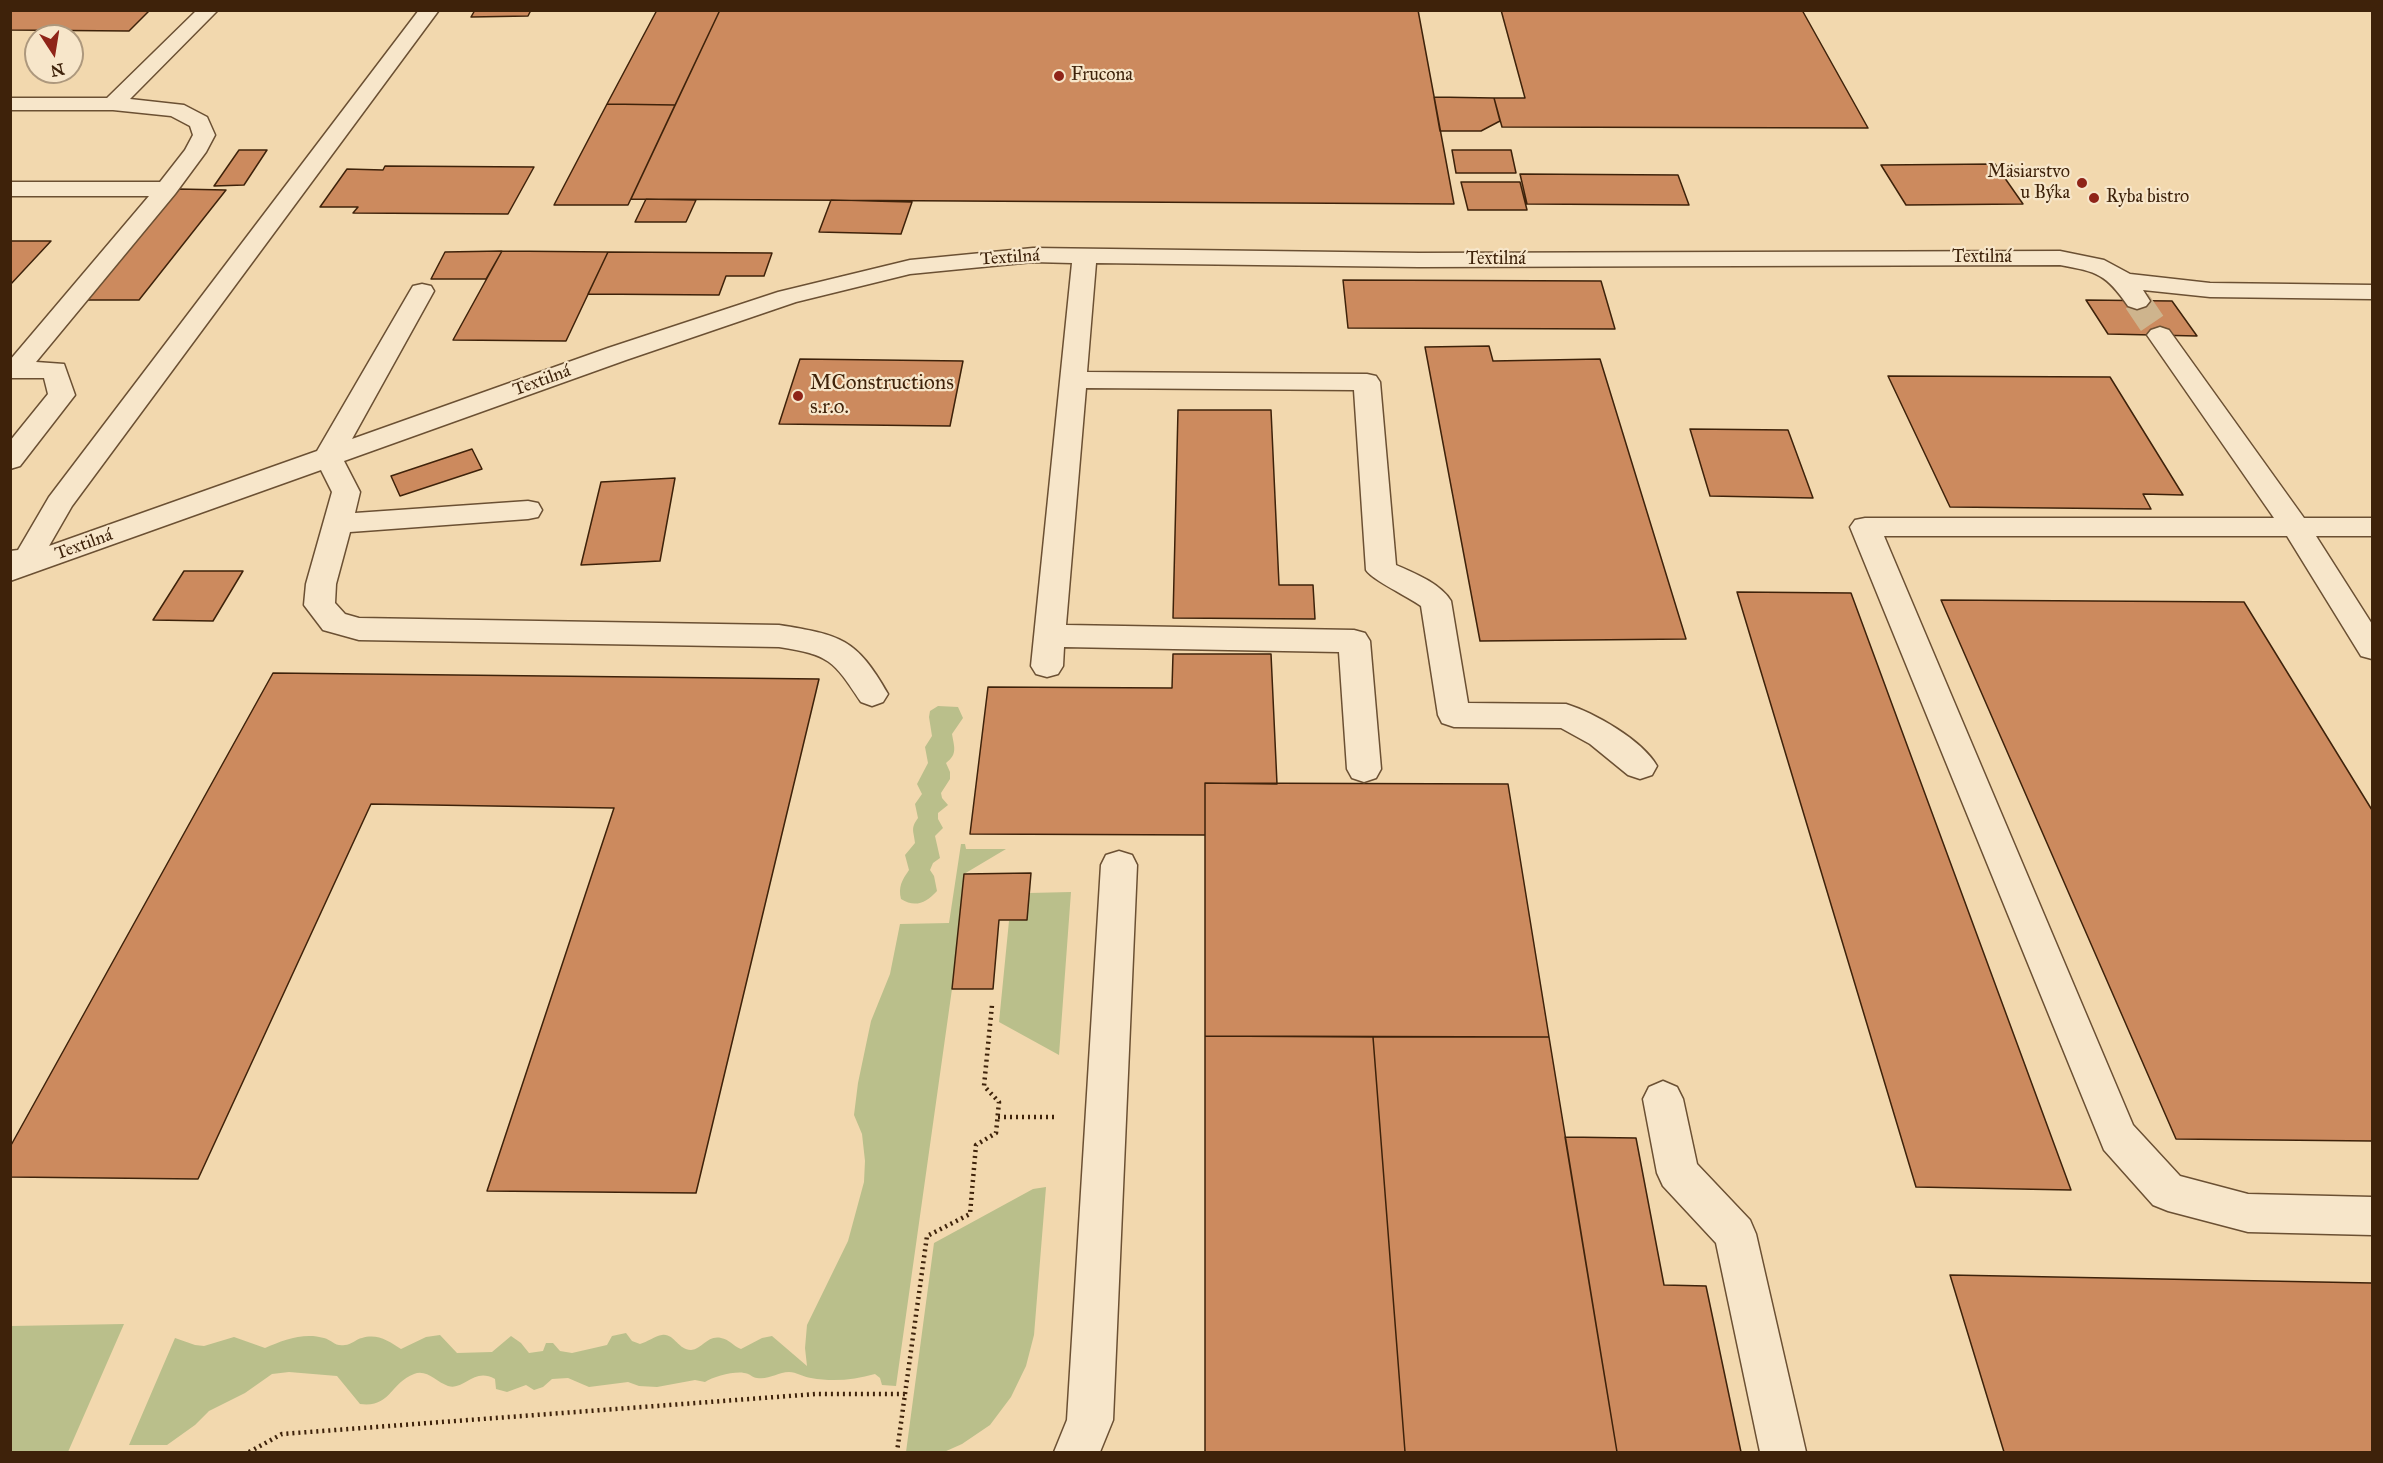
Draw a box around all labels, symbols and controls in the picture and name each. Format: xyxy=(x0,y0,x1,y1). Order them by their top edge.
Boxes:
north arrow xyxy=(24,24,84,84)
text: N xyxy=(49,59,66,81)
place label: Frucona xyxy=(1071,65,1133,87)
marker: Frucona xyxy=(1052,69,1066,83)
place label: Mäsiarstvo u Býka xyxy=(1987,162,2070,204)
marker: Mäsiarstvo u Býka xyxy=(2075,176,2089,190)
place label: Ryba bistro xyxy=(2106,187,2189,209)
marker: Ryba bistro xyxy=(2087,191,2101,205)
street label: Textilná xyxy=(979,245,1041,271)
street label: Textilná xyxy=(1952,247,2012,269)
street label: Textilná xyxy=(1466,249,1526,271)
street label: Textilná xyxy=(510,361,574,401)
place label: MConstructions s.r.o. xyxy=(810,371,954,421)
marker: MConstructions s.r.o. xyxy=(791,389,805,403)
street label: Textilná xyxy=(52,525,116,565)

